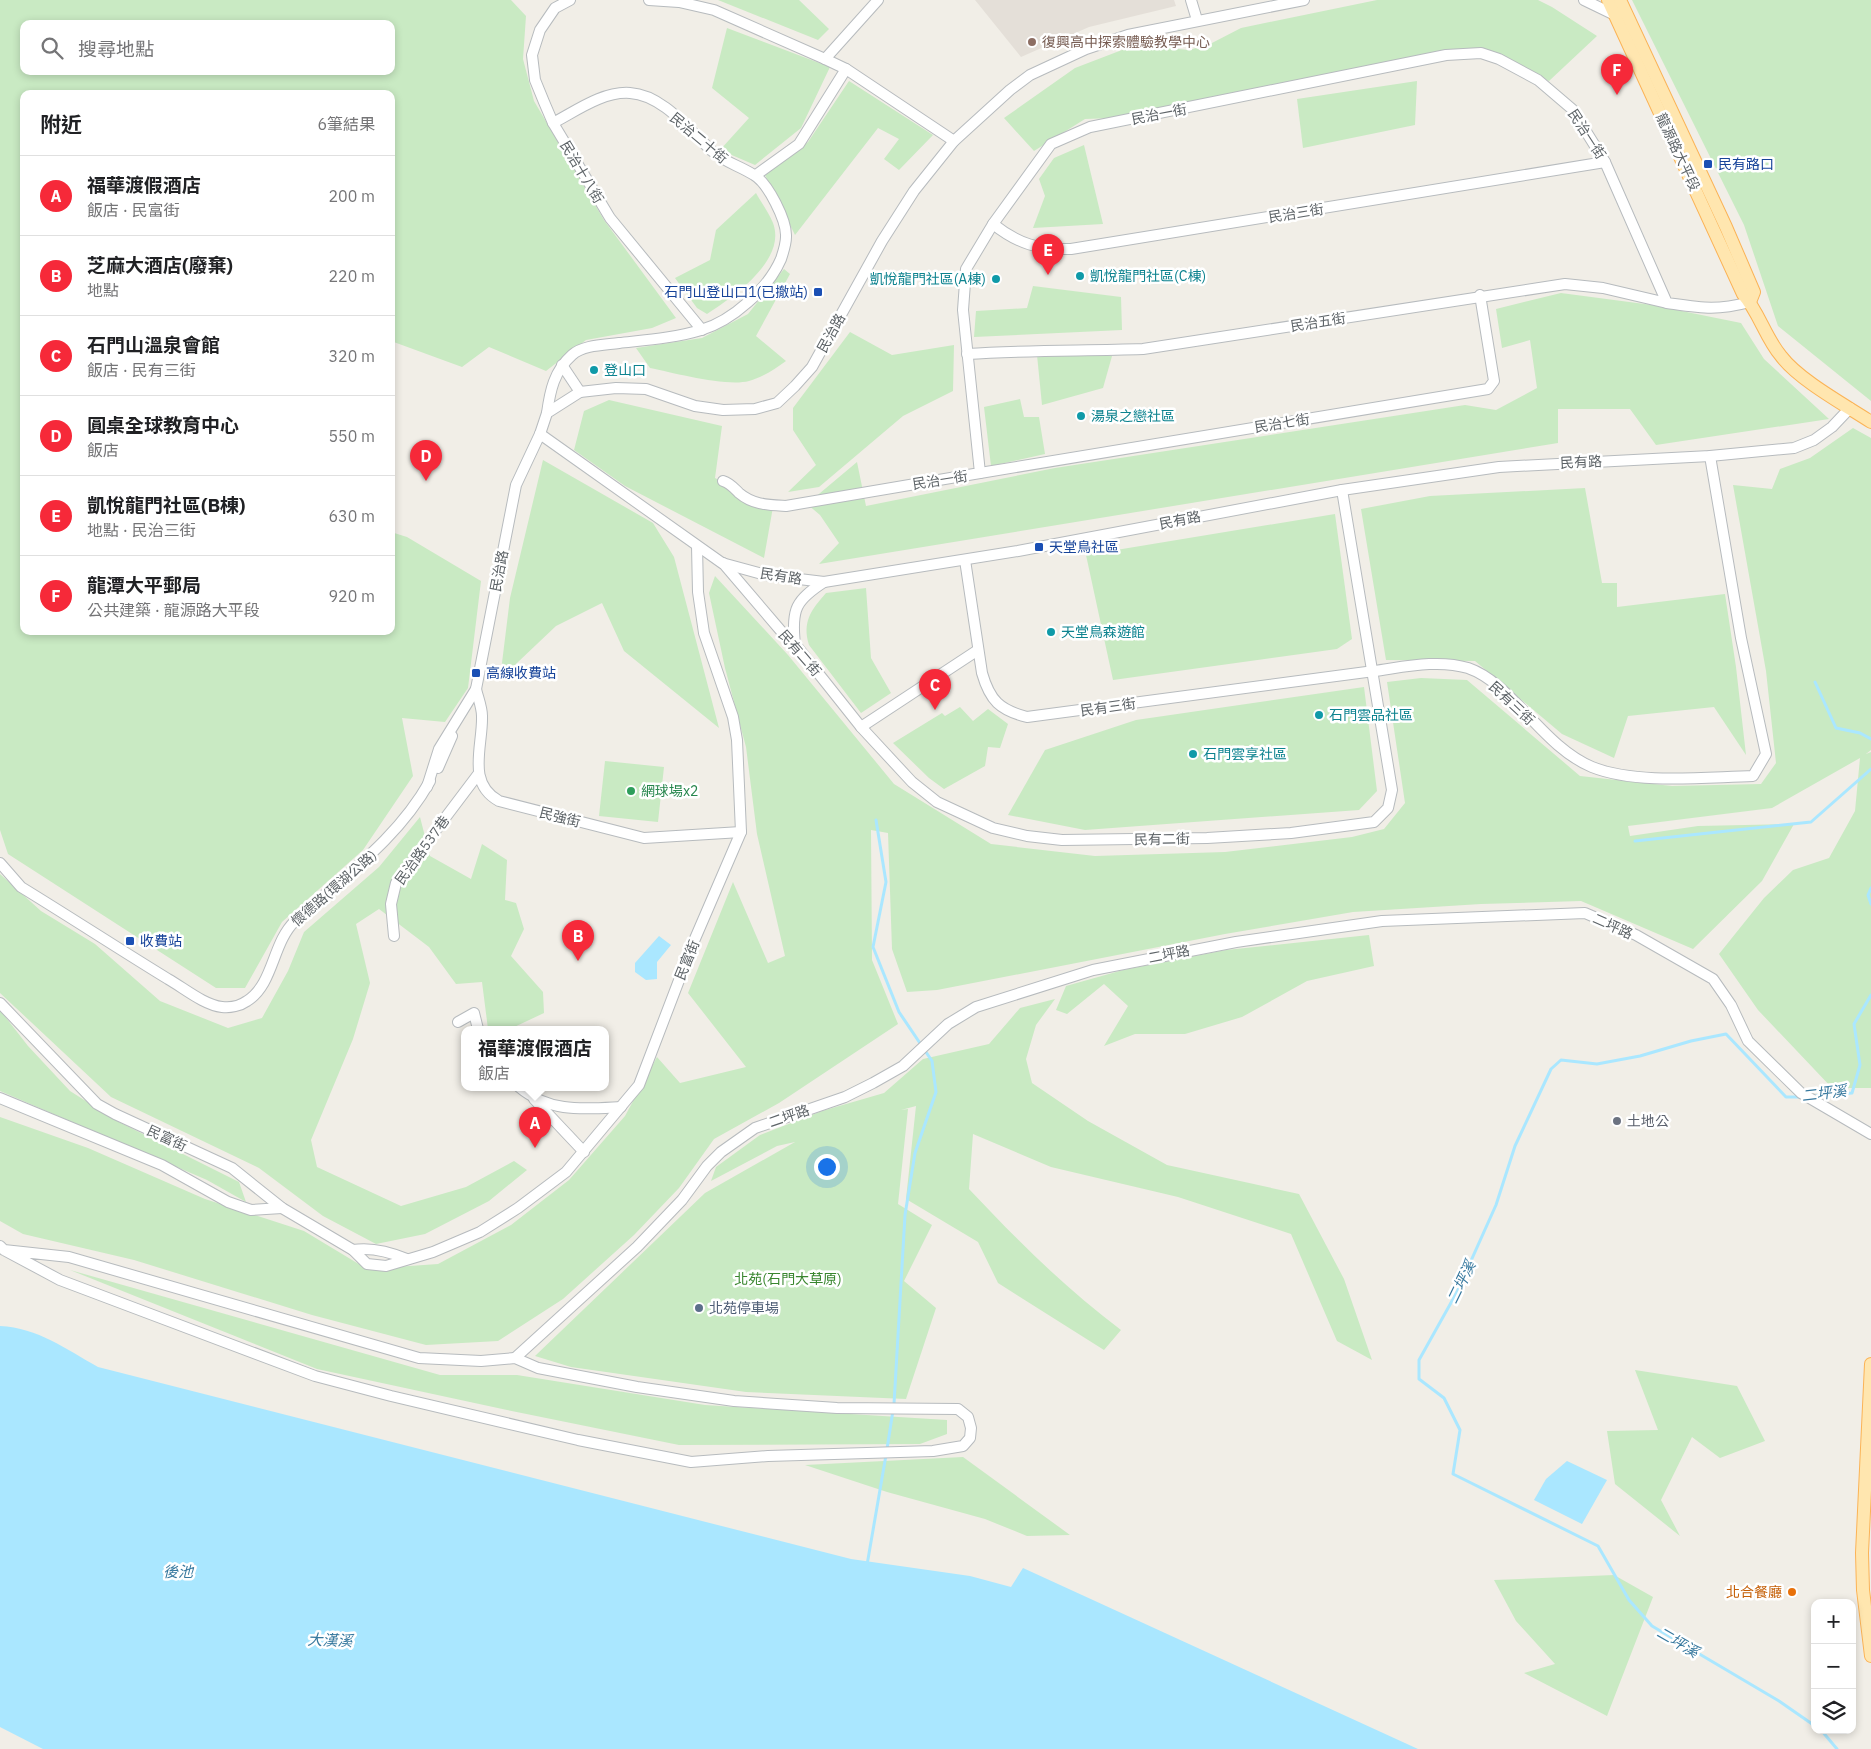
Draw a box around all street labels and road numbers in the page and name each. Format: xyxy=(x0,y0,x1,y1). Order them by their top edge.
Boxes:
street label: 民治一街 xyxy=(1130,100,1188,128)
street label: 民治一街 xyxy=(1564,106,1610,162)
street label: 民治二十街 xyxy=(666,109,732,167)
street label: 龍源路大平段 xyxy=(1652,110,1704,194)
street label: 民治十八街 xyxy=(556,137,608,207)
street label: 民治三街 xyxy=(1267,200,1325,226)
street label: 民治五街 xyxy=(1289,309,1347,335)
street label: 民治路 xyxy=(813,310,849,356)
street label: 民治七街 xyxy=(1253,410,1311,436)
street label: 民有路 xyxy=(1560,452,1602,472)
street label: 民治一街 xyxy=(911,467,969,493)
street label: 民有路 xyxy=(1158,507,1202,533)
street label: 民治路 xyxy=(486,549,512,593)
street label: 民有路 xyxy=(759,564,803,588)
street label: 民有二街 xyxy=(775,626,825,680)
street label: 民有三街 xyxy=(1485,677,1539,729)
street label: 民有三街 xyxy=(1079,694,1137,720)
street label: 民強街 xyxy=(537,803,583,831)
street label: 民治路537巷 xyxy=(391,812,453,888)
street label: 民有二街 xyxy=(1134,830,1190,848)
street label: 懷德路(環湖公路) xyxy=(288,846,380,930)
street label: 二坪路 xyxy=(1590,909,1636,943)
street label: 民富街 xyxy=(671,937,703,983)
street label: 二坪路 xyxy=(1147,941,1191,967)
street label: 二坪路 xyxy=(766,1101,812,1131)
street label: 民富街 xyxy=(144,1121,190,1155)

